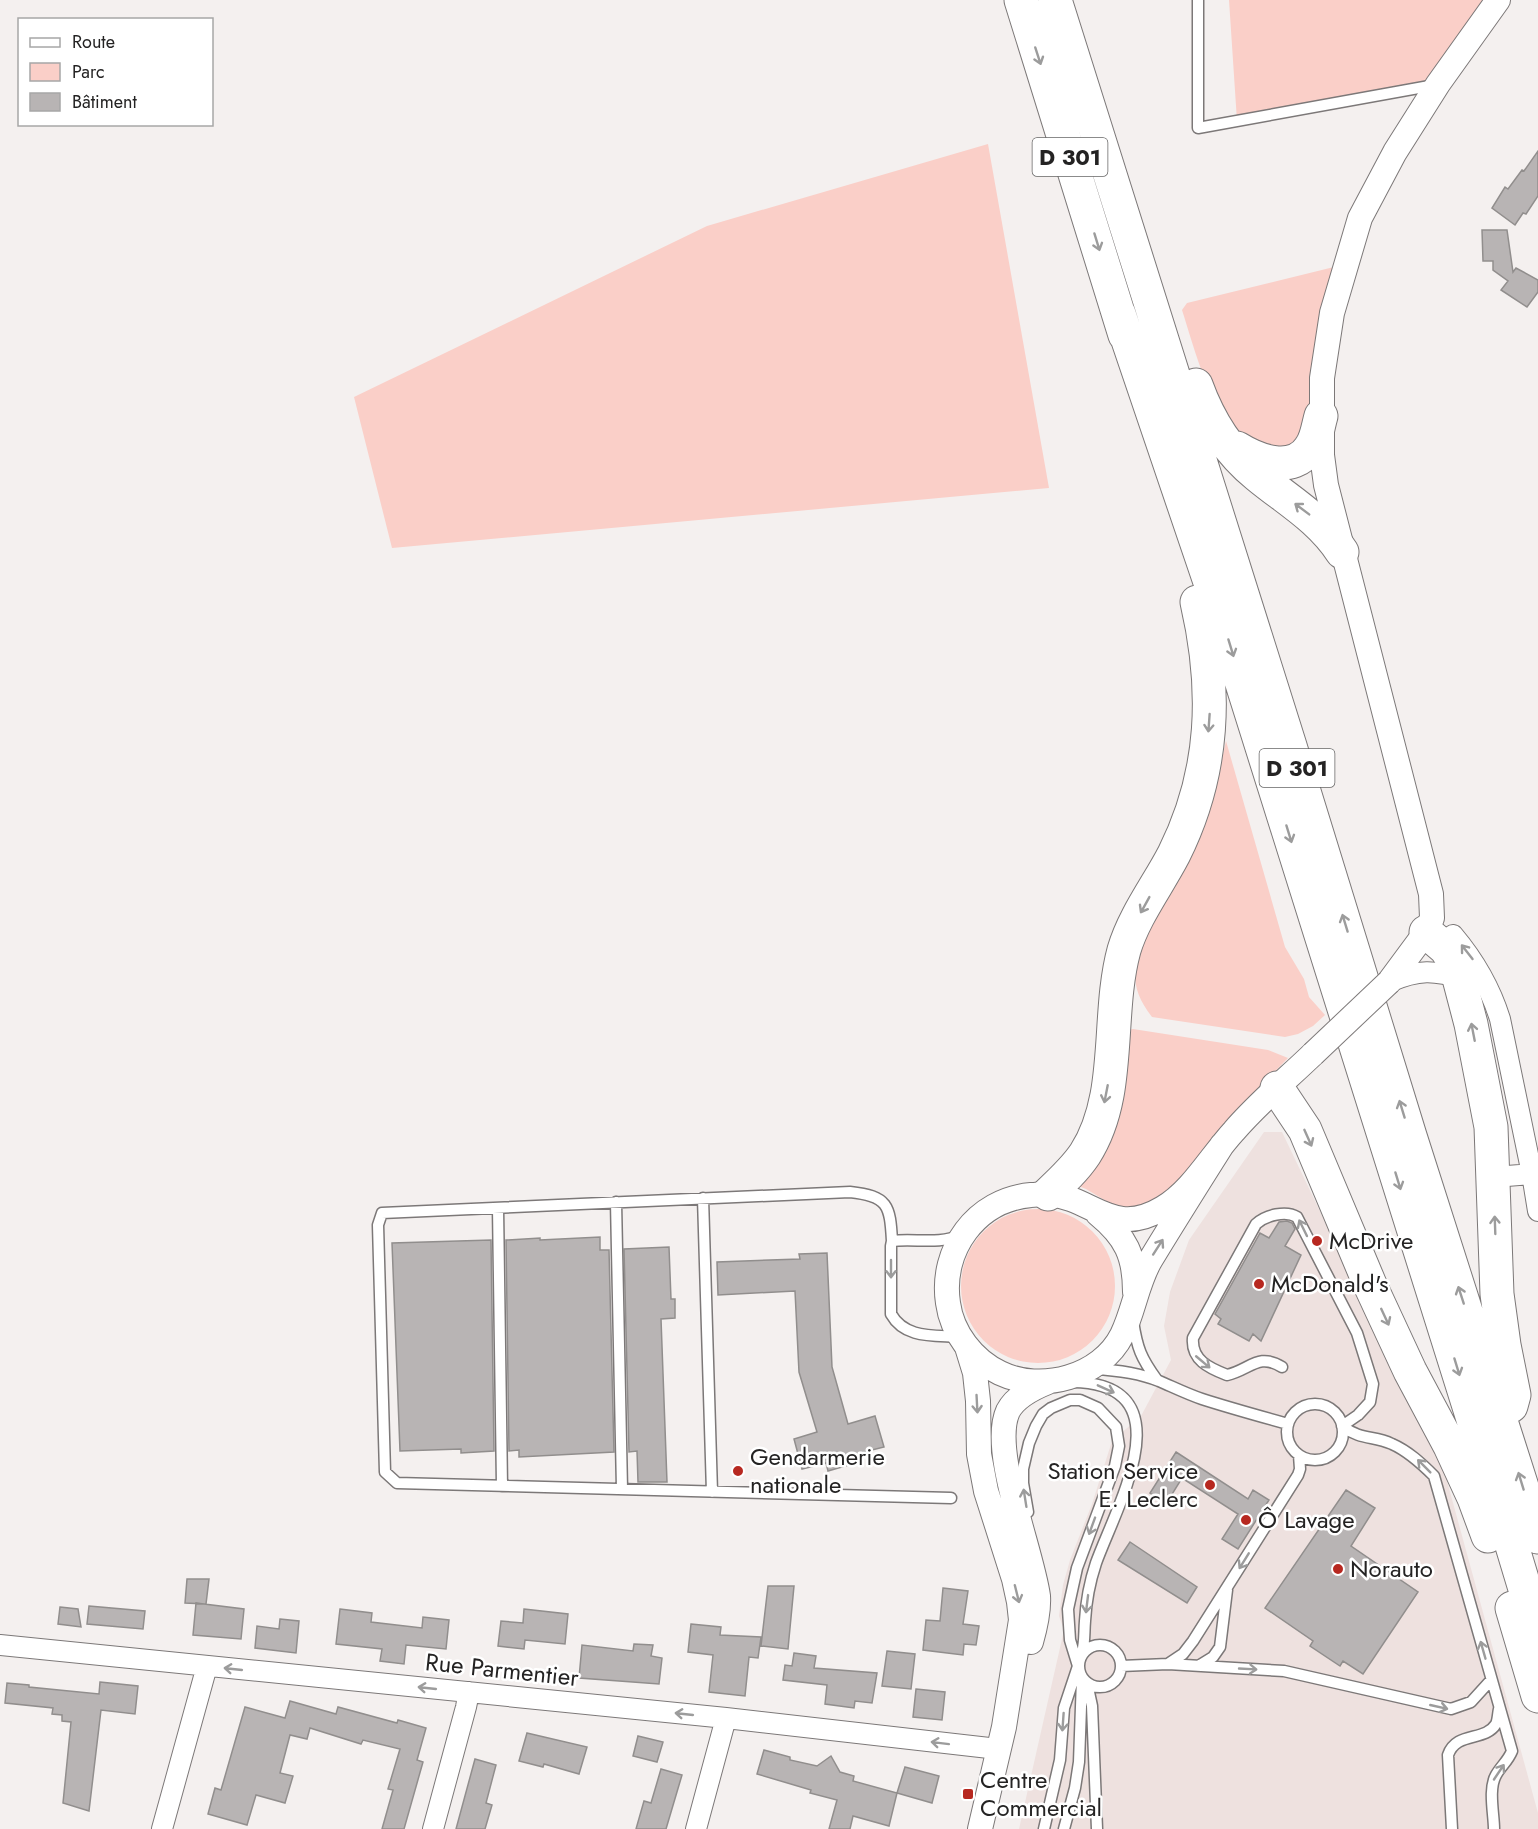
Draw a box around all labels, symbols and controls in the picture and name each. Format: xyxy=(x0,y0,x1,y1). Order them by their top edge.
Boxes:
legend xyxy=(18,18,213,126)
text: Route xyxy=(72,29,115,55)
one-way arrow xyxy=(1034,46,1045,65)
text: Parc xyxy=(72,59,105,85)
text: Bâtiment xyxy=(72,89,138,115)
road number: D 301 xyxy=(1032,138,1108,176)
one-way arrow xyxy=(1092,232,1103,251)
one-way arrow xyxy=(1295,503,1311,516)
one-way arrow xyxy=(1226,638,1237,657)
one-way arrow xyxy=(1204,713,1215,733)
road number: D 301 xyxy=(1260,749,1334,787)
one-way arrow xyxy=(1284,824,1295,843)
one-way arrow xyxy=(1139,897,1151,914)
one-way arrow xyxy=(1338,914,1349,933)
one-way arrow xyxy=(1461,945,1474,961)
one-way arrow xyxy=(1467,1023,1478,1043)
one-way arrow xyxy=(1100,1084,1111,1103)
one-way arrow xyxy=(1396,1100,1407,1119)
one-way arrow xyxy=(1303,1128,1314,1146)
one-way arrow xyxy=(1394,1171,1405,1190)
one-way arrow xyxy=(1490,1216,1501,1236)
one-way arrow xyxy=(1296,1220,1308,1238)
place label: McDrive xyxy=(1329,1223,1413,1258)
marker: McDrive xyxy=(1310,1234,1324,1248)
one-way arrow xyxy=(1153,1239,1165,1256)
one-way arrow xyxy=(885,1259,897,1279)
place label: McDonald's xyxy=(1271,1266,1389,1301)
marker: McDonald's xyxy=(1252,1277,1266,1291)
one-way arrow xyxy=(1455,1286,1466,1305)
one-way arrow xyxy=(1380,1308,1391,1326)
one-way arrow xyxy=(1195,1355,1210,1369)
one-way arrow xyxy=(1452,1357,1463,1376)
one-way arrow xyxy=(1096,1384,1114,1396)
one-way arrow xyxy=(972,1394,983,1414)
place label: Gendarmerie nationale xyxy=(750,1439,885,1502)
place label: Station Service E. Leclerc xyxy=(1048,1453,1198,1516)
one-way arrow xyxy=(1416,1458,1431,1473)
marker: Gendarmerie nationale xyxy=(731,1464,745,1478)
one-way arrow xyxy=(1515,1472,1526,1491)
marker: Station Service E. Leclerc xyxy=(1203,1478,1217,1492)
one-way arrow xyxy=(1020,1488,1031,1508)
place label: Ô Lavage xyxy=(1258,1502,1355,1537)
marker: Ô Lavage xyxy=(1239,1513,1253,1527)
one-way arrow xyxy=(1086,1516,1097,1535)
place label: Norauto xyxy=(1350,1551,1433,1586)
one-way arrow xyxy=(1238,1552,1250,1569)
marker: Norauto xyxy=(1331,1562,1345,1576)
one-way arrow xyxy=(1012,1584,1024,1603)
one-way arrow xyxy=(1082,1594,1093,1614)
one-way arrow xyxy=(1477,1641,1488,1660)
street label: Rue Parmentier xyxy=(424,1644,581,1695)
one-way arrow xyxy=(224,1663,244,1674)
one-way arrow xyxy=(1237,1664,1257,1675)
one-way arrow xyxy=(418,1682,438,1693)
one-way arrow xyxy=(1429,1701,1448,1713)
one-way arrow xyxy=(674,1708,694,1719)
one-way arrow xyxy=(1057,1711,1068,1731)
one-way arrow xyxy=(931,1737,951,1748)
place label: Centre Commercial xyxy=(980,1762,1102,1825)
one-way arrow xyxy=(1493,1765,1505,1781)
marker: Centre Commercial xyxy=(961,1787,975,1801)

